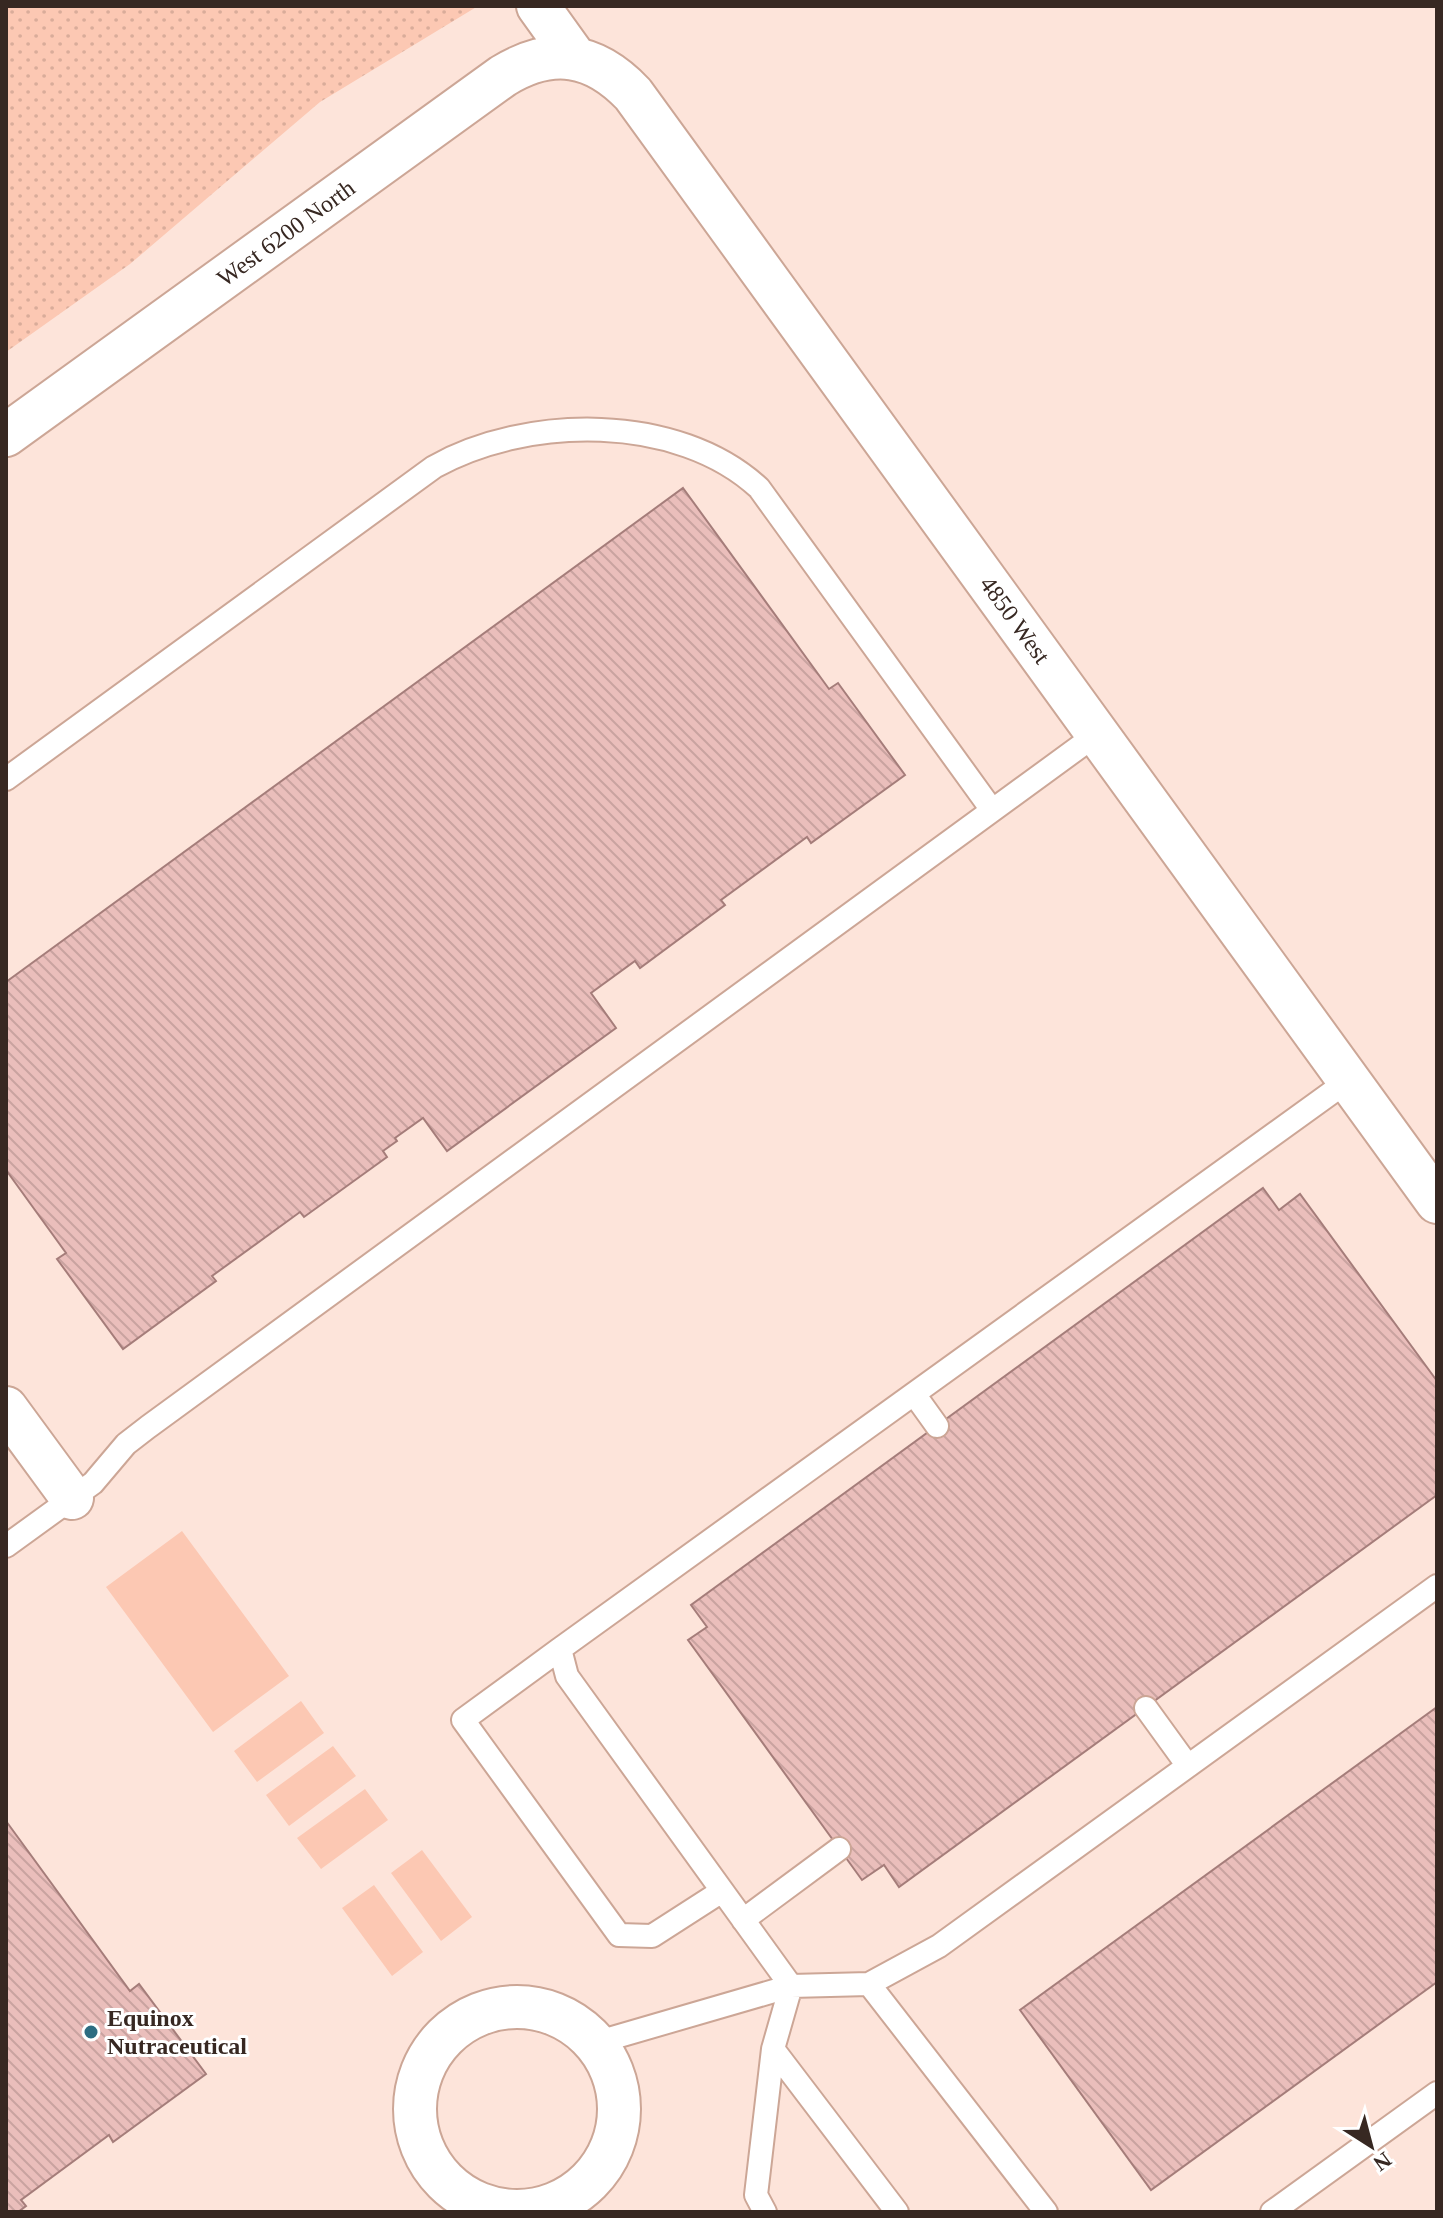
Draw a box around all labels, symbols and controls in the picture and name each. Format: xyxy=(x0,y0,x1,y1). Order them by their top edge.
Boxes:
street label: West 6200 North xyxy=(212,174,360,292)
street label: 4850 West xyxy=(975,572,1055,669)
place label: Equinox Nutraceutical xyxy=(107,2005,247,2059)
marker: Equinox Nutraceutical xyxy=(82,2023,100,2041)
north arrow xyxy=(1331,2106,1411,2186)
text: N xyxy=(1369,2147,1396,2177)

